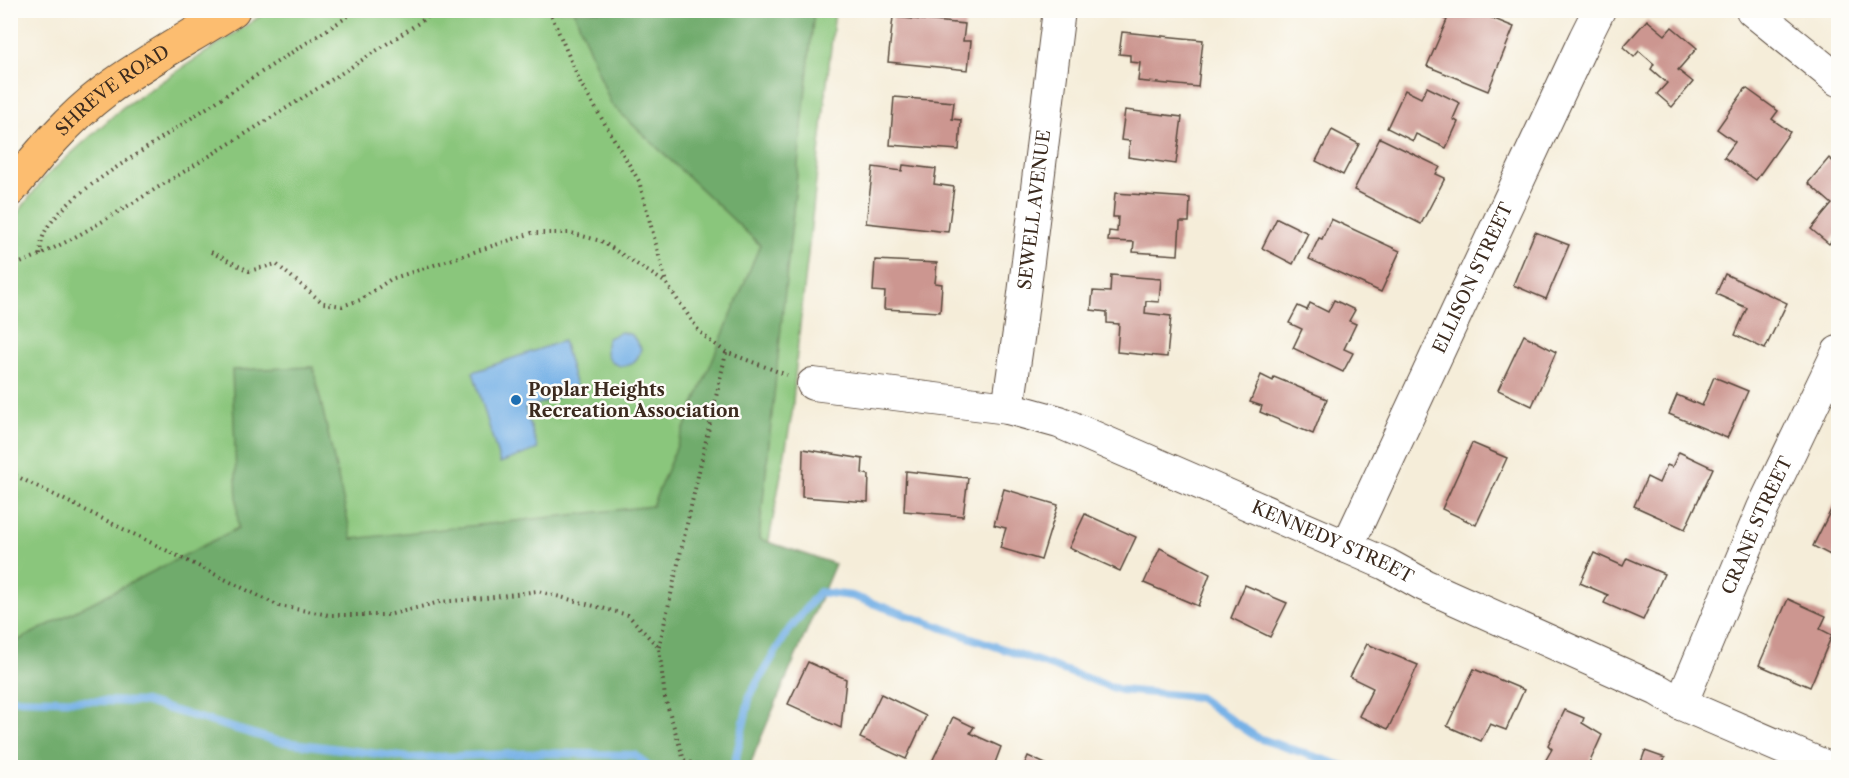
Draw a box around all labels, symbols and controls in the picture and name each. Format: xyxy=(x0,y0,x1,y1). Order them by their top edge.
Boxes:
street label: SHREVE ROAD xyxy=(51,40,173,140)
street label: SEWELL AVENUE xyxy=(1014,128,1055,291)
street label: ELLISON STREET xyxy=(1428,199,1518,357)
place label: Poplar Heights Recreation Association xyxy=(528,379,740,422)
marker: Poplar Heights Recreation Association xyxy=(509,393,523,407)
street label: CRANE STREET xyxy=(1717,453,1797,598)
street label: KENNEDY STREET xyxy=(1248,496,1418,588)

